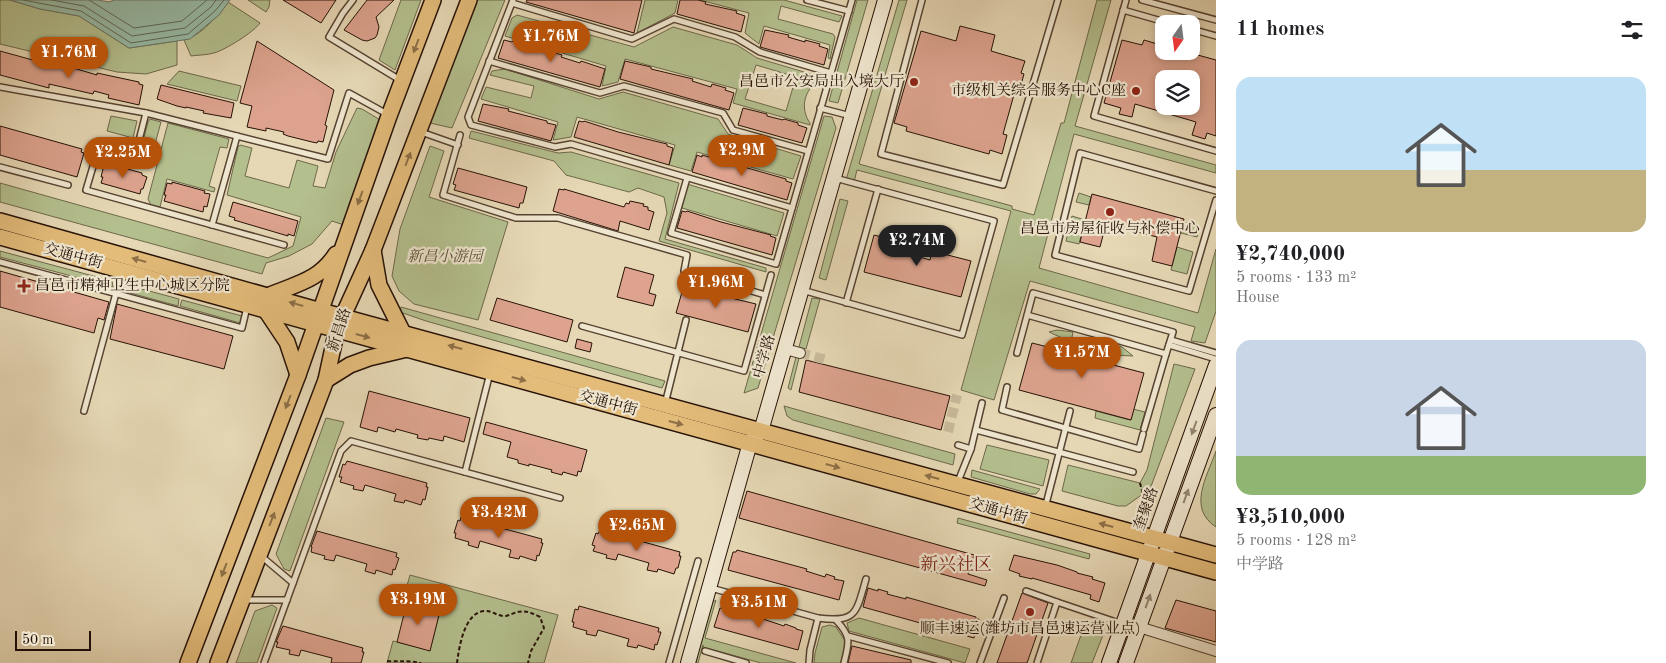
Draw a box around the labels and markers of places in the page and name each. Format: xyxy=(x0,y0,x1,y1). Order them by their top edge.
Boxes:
pin: ¥1.76M xyxy=(510,20,592,63)
pin: ¥1.76M xyxy=(28,36,110,79)
place label: 昌邑市公安局出入境大厅 xyxy=(739,73,904,90)
marker: 昌邑市公安局出入境大厅 xyxy=(908,76,920,88)
place label: 市级机关综合服务中心C座 xyxy=(951,82,1126,99)
marker: 市级机关综合服务中心C座 xyxy=(1130,85,1142,97)
pin: ¥2.9M xyxy=(707,134,777,177)
pin: ¥2.25M xyxy=(82,136,164,179)
marker: 昌邑市房屋征收与补偿中心 xyxy=(1104,206,1116,218)
place label: 昌邑市房屋征收与补偿中心 xyxy=(1020,220,1200,237)
pin: ¥2.74M xyxy=(876,224,958,267)
pin: ¥1.96M xyxy=(675,266,757,309)
place label: 昌邑市精神卫生中心城区分院 xyxy=(35,277,230,294)
marker: 昌邑市精神卫生中心城区分院 xyxy=(17,279,31,293)
pin: ¥1.57M xyxy=(1041,336,1123,379)
pin: ¥3.42M xyxy=(458,496,540,539)
pin: ¥2.65M xyxy=(596,510,678,552)
pin: ¥3.19M xyxy=(377,584,459,626)
pin: ¥3.51M xyxy=(718,586,800,629)
marker: 顺丰速运(潍坊市昌邑速运营业点) xyxy=(1024,606,1036,618)
place label: 顺丰速运(潍坊市昌邑速运营业点) xyxy=(919,620,1141,637)

